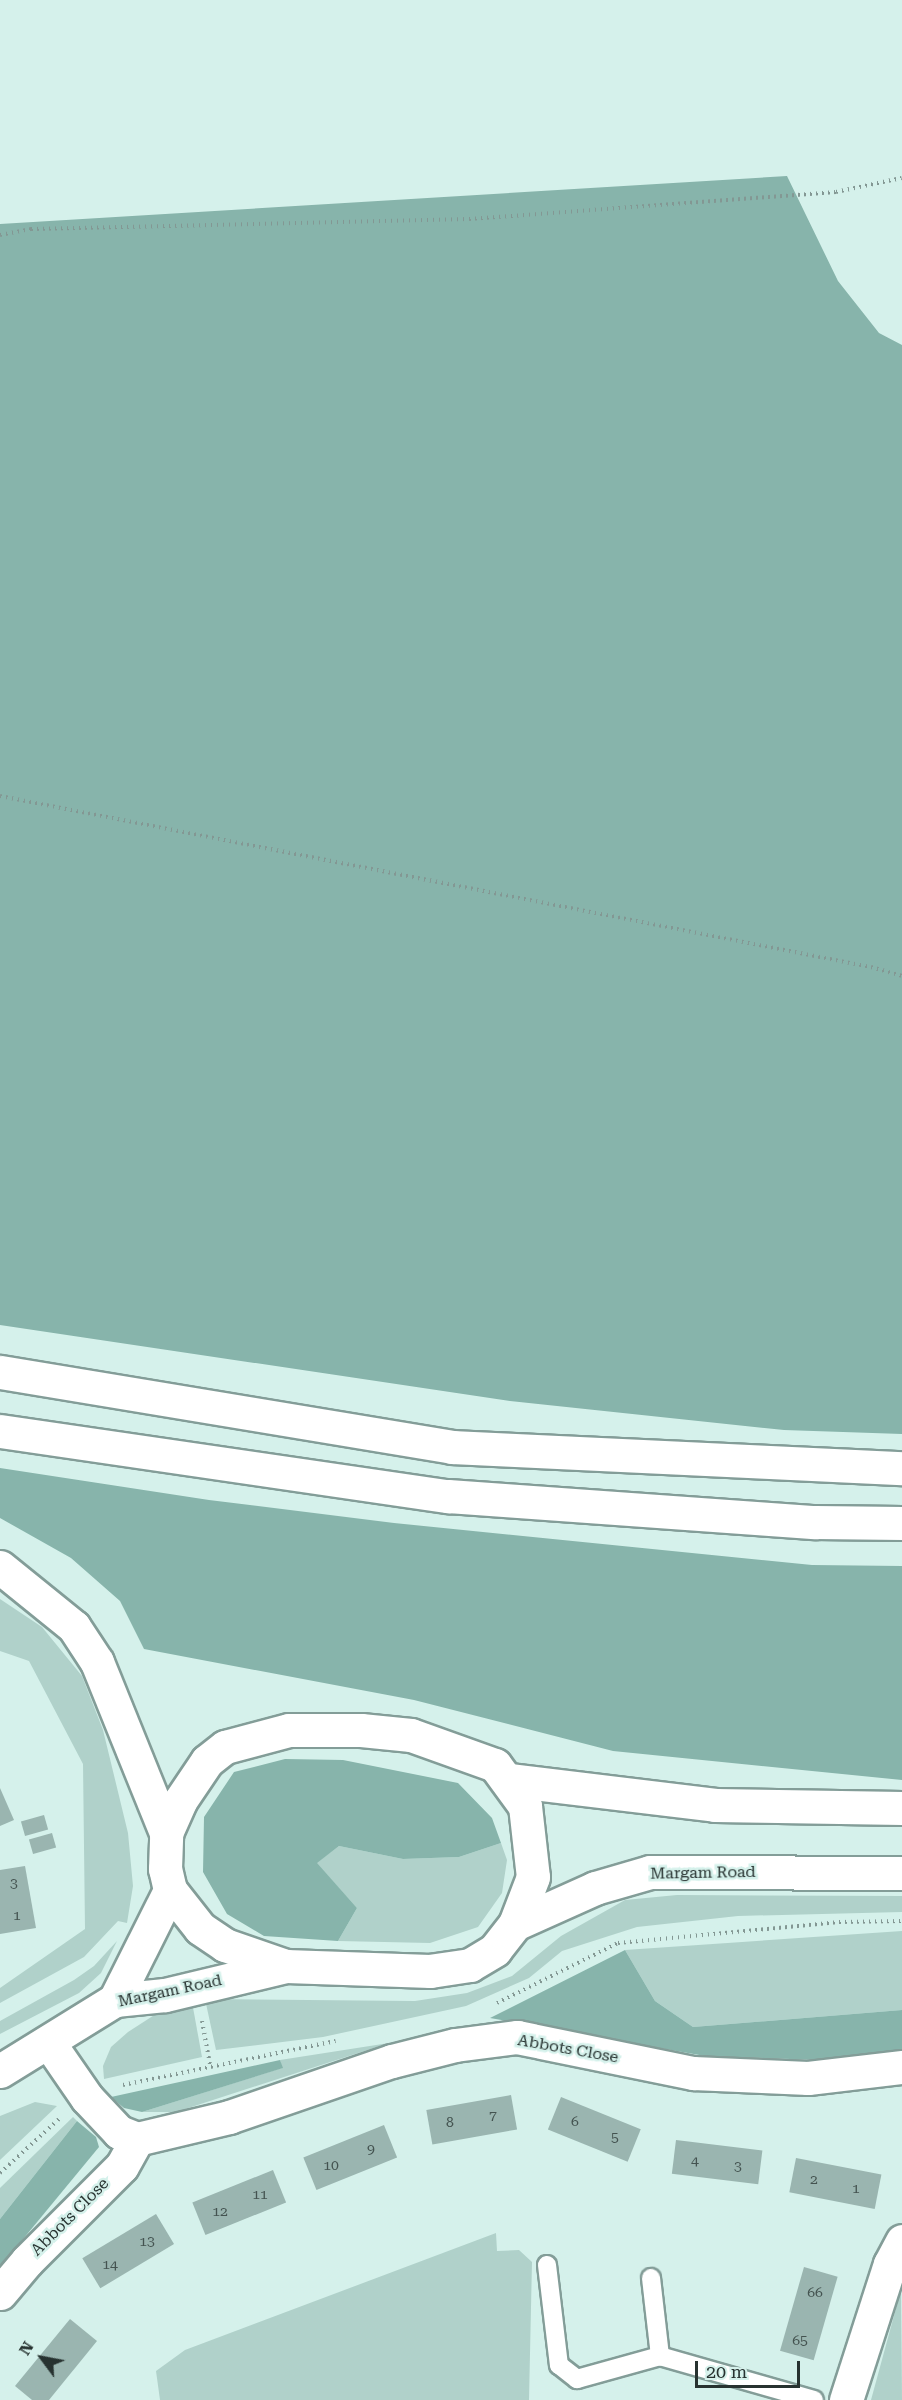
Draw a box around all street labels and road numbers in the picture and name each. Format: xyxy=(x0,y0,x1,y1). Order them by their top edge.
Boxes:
street label: Margam Road xyxy=(650,1862,756,1884)
street label: Margam Road xyxy=(116,1971,224,2011)
street label: Abbots Close xyxy=(516,2031,620,2067)
street label: Abbots Close xyxy=(27,2174,113,2260)

